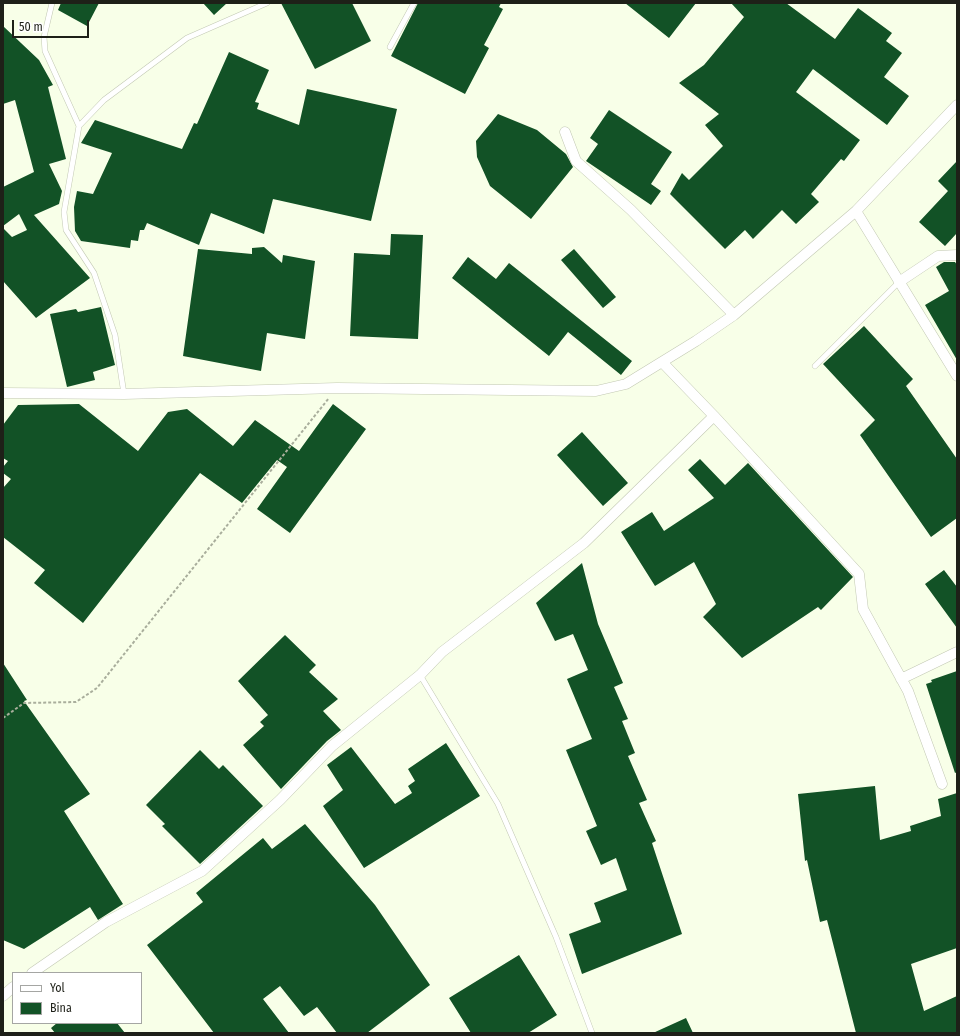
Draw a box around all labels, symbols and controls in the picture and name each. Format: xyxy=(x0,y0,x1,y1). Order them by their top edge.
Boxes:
scale bar xyxy=(14,12,91,38)
text: 50 m xyxy=(19,20,43,34)
legend xyxy=(12,972,142,1024)
text: Yol xyxy=(50,981,65,995)
text: Bina xyxy=(50,1001,72,1015)

